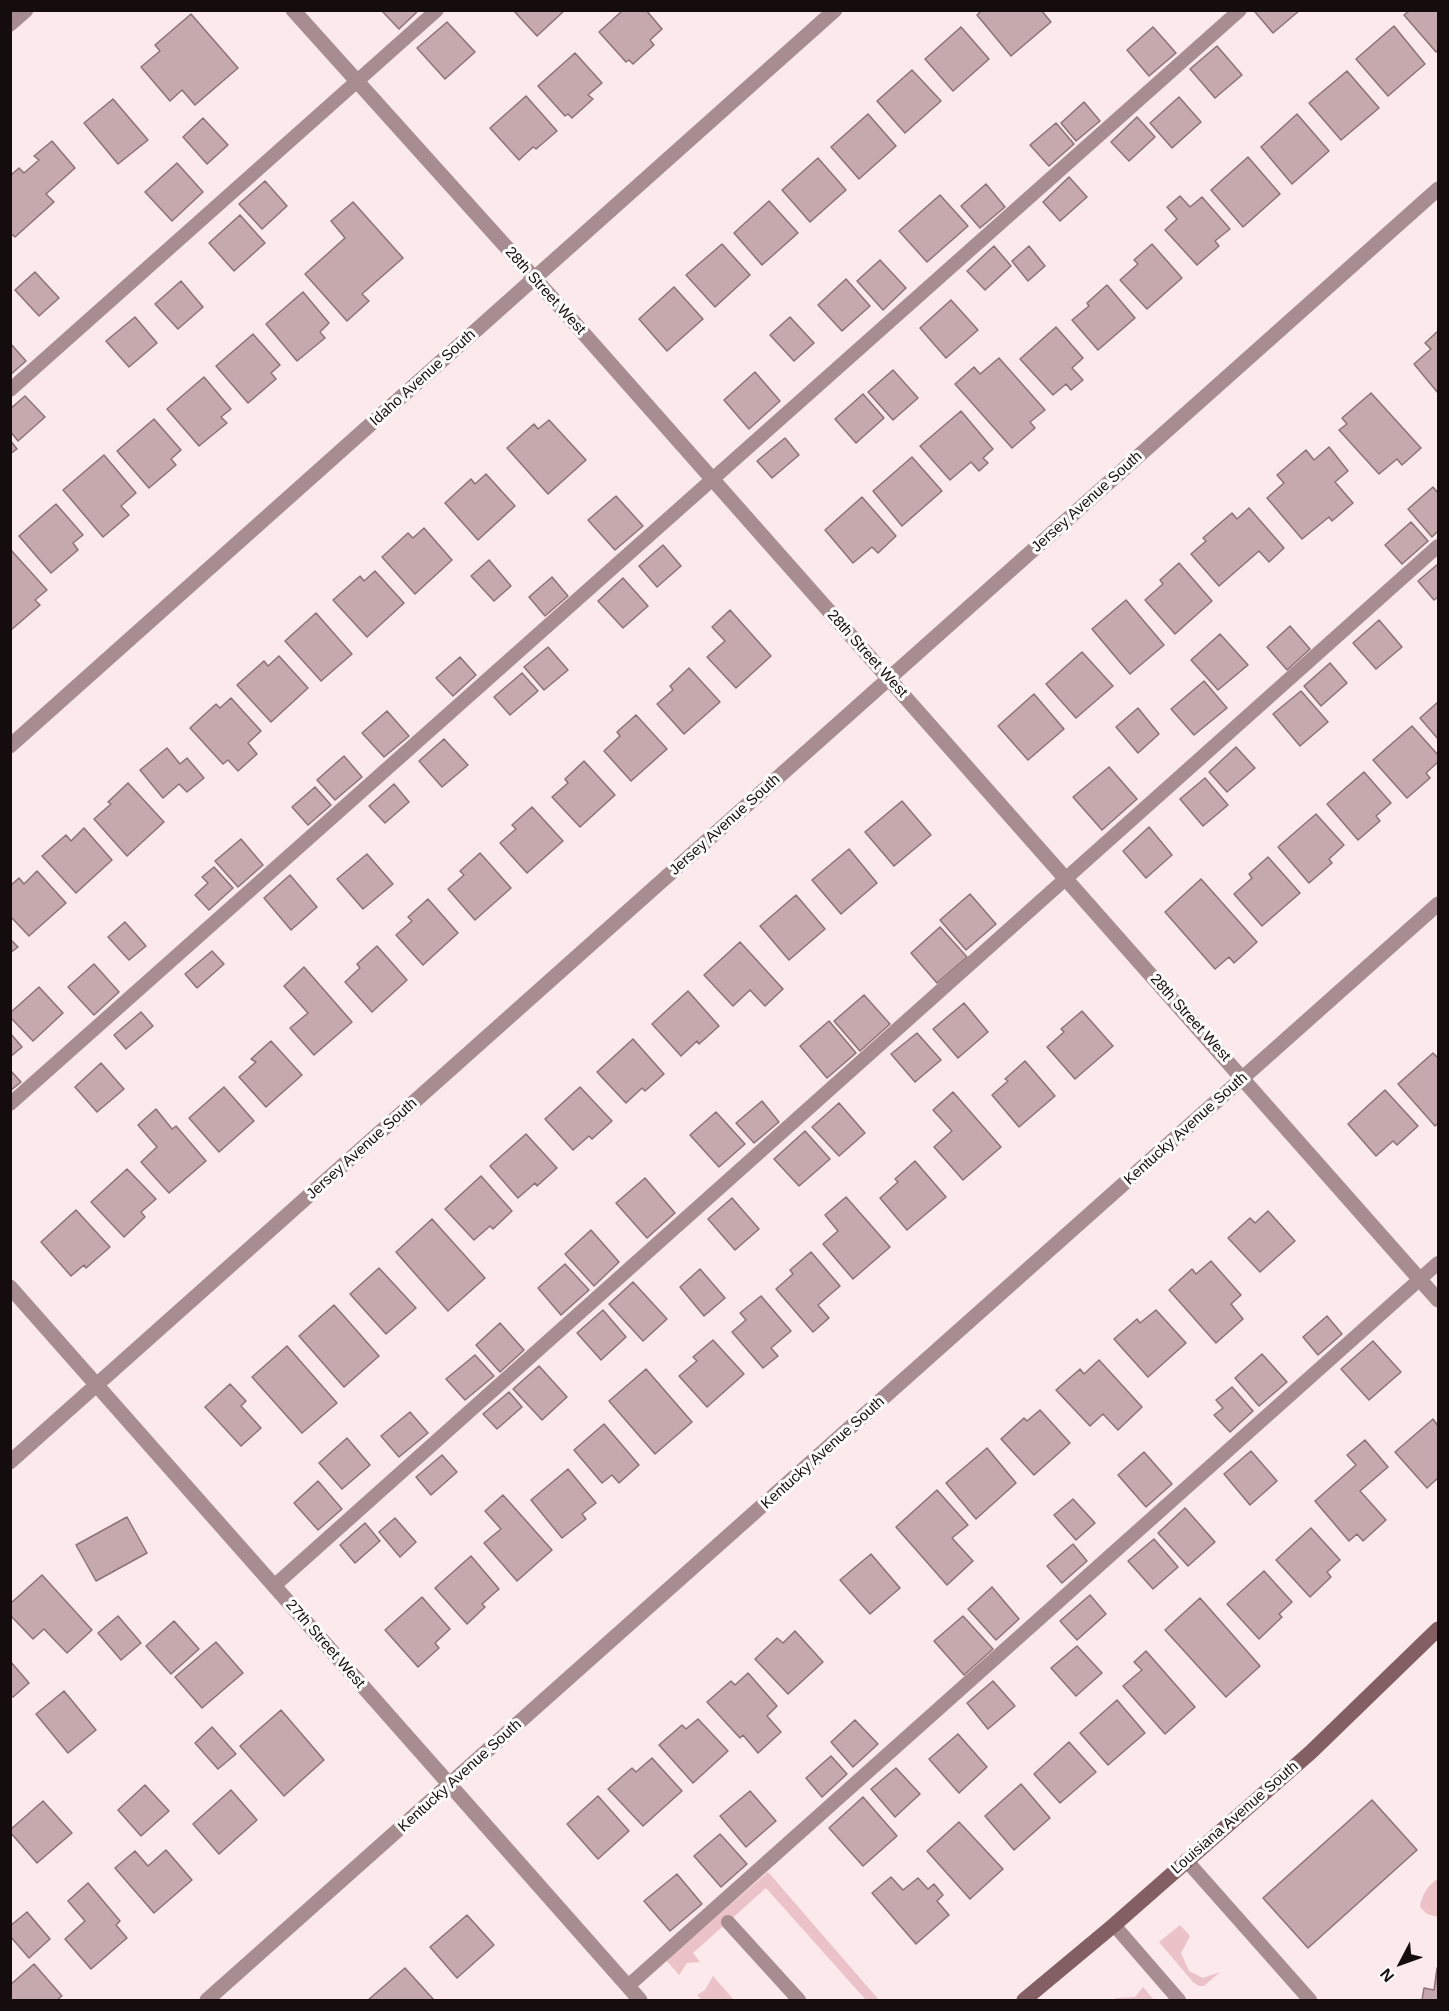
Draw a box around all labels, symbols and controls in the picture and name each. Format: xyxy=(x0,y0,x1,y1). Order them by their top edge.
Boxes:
street label: 28th Street West xyxy=(501,244,589,338)
street label: Idaho Avenue South xyxy=(367,326,479,430)
street label: Jersey Avenue South xyxy=(1028,448,1146,556)
street label: 28th Street West xyxy=(823,607,911,701)
street label: Jersey Avenue South xyxy=(666,771,784,879)
street label: 28th Street West xyxy=(1146,971,1234,1065)
street label: Kentucky Avenue South xyxy=(1121,1069,1251,1189)
street label: Jersey Avenue South xyxy=(303,1095,421,1203)
street label: Kentucky Avenue South xyxy=(758,1393,888,1513)
street label: 27th Street West xyxy=(282,1596,368,1692)
street label: Kentucky Avenue South xyxy=(395,1716,525,1836)
street label: Louisiana Avenue South xyxy=(1168,1758,1302,1878)
north arrow xyxy=(1371,1933,1431,1993)
text: N xyxy=(1377,1965,1397,1985)

